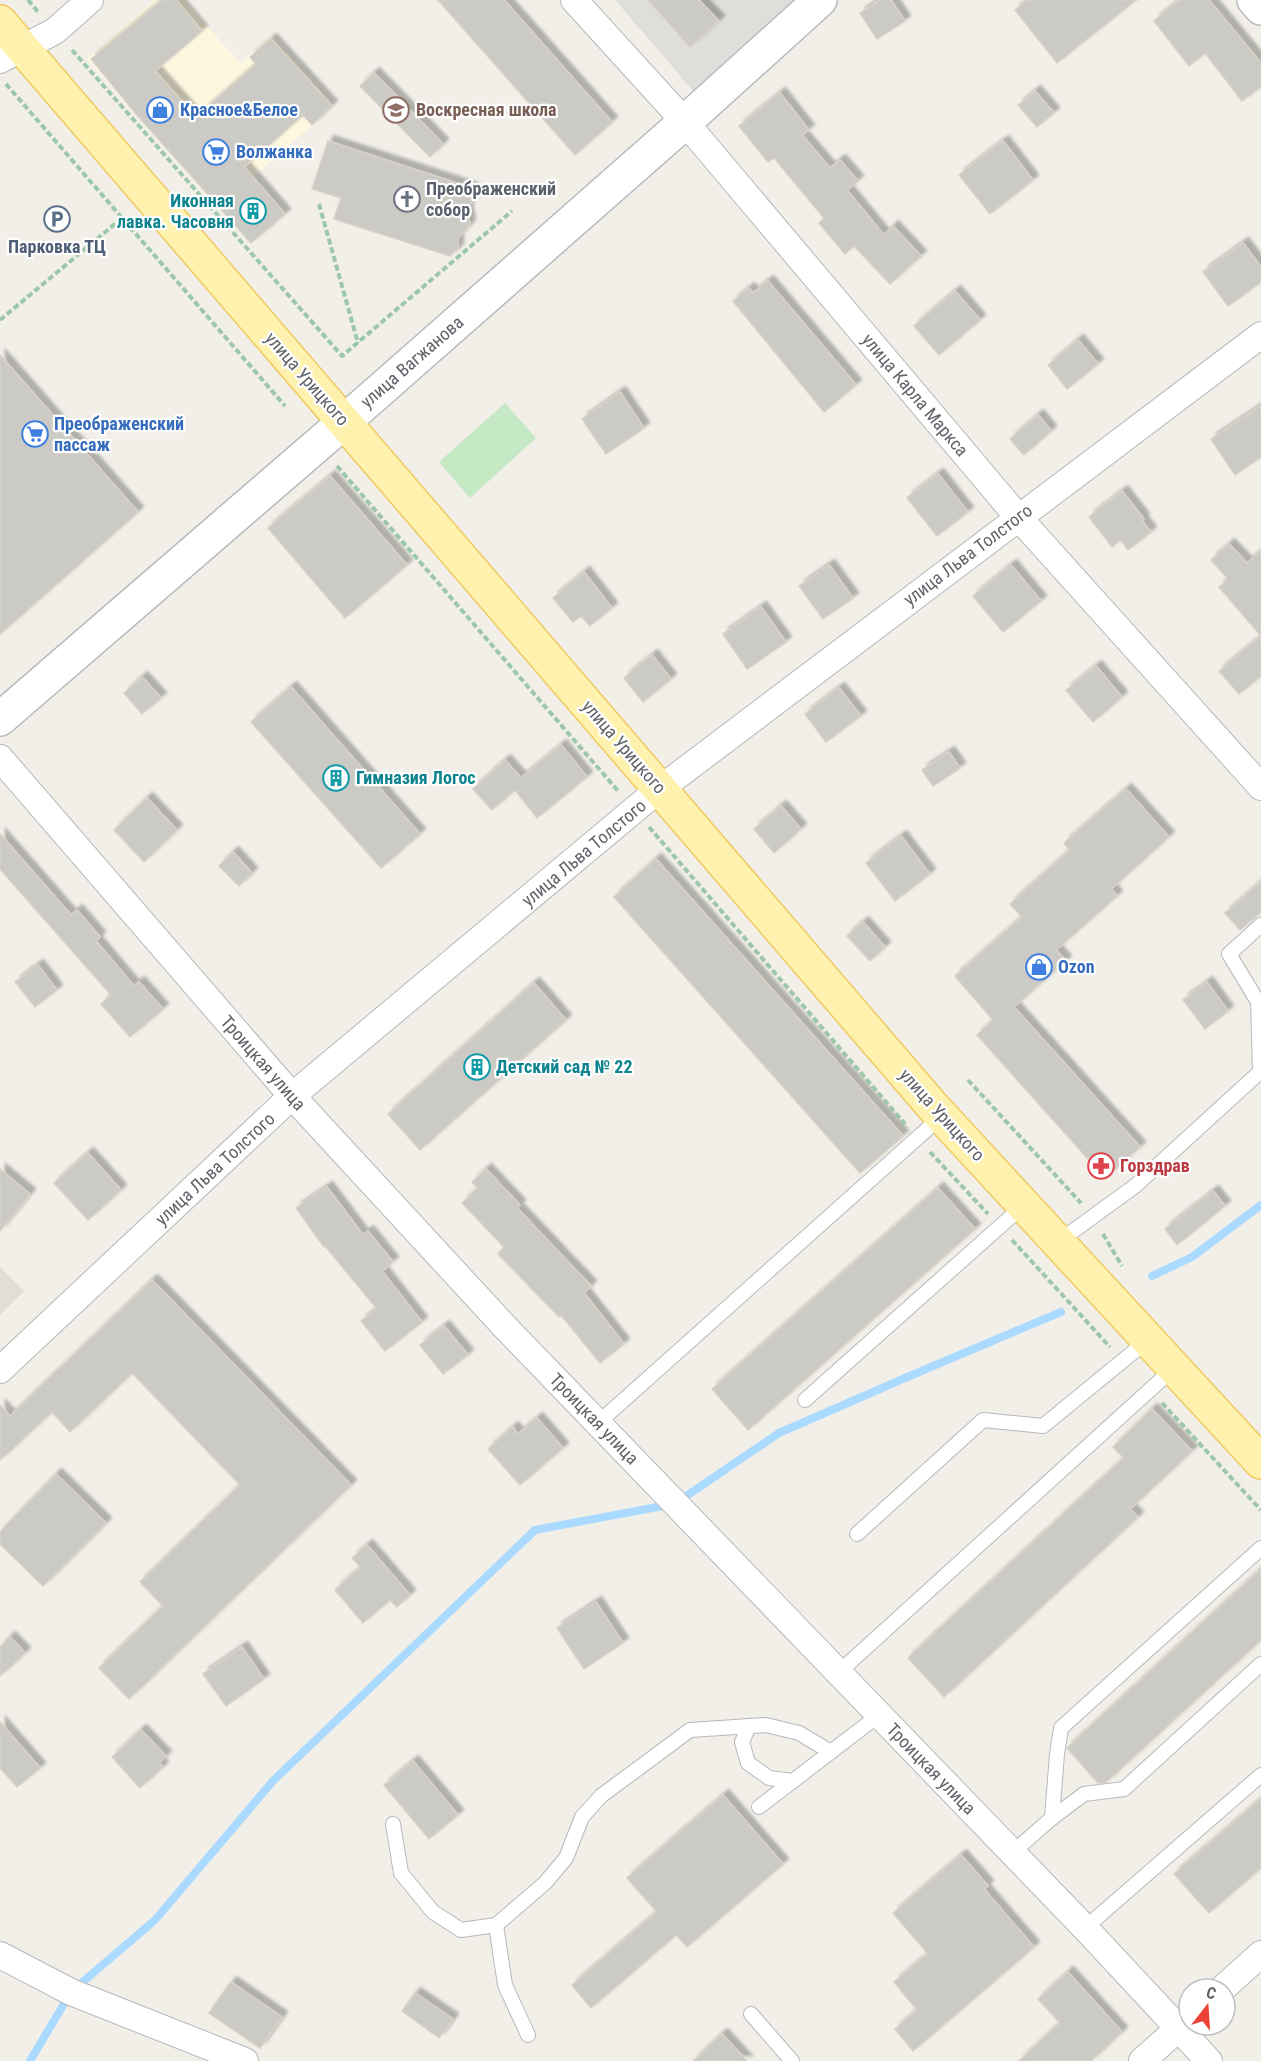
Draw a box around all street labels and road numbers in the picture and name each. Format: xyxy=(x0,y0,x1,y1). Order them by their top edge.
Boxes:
street label: улица Вагжанова xyxy=(356,311,467,412)
street label: улица Урицкого xyxy=(261,328,354,430)
street label: улица Карла Маркса xyxy=(858,329,973,460)
street label: улица Льва Толстого xyxy=(899,499,1036,610)
street label: улица Урицкого xyxy=(578,696,671,798)
street label: улица Льва Толстого xyxy=(517,795,650,911)
street label: Троицкая улица xyxy=(217,1011,310,1114)
street label: улица Урицкого xyxy=(895,1064,989,1165)
street label: улица Льва Толстого xyxy=(151,1108,279,1229)
street label: Троицкая улица xyxy=(546,1369,643,1469)
street label: Троицкая улица xyxy=(883,1719,980,1819)

